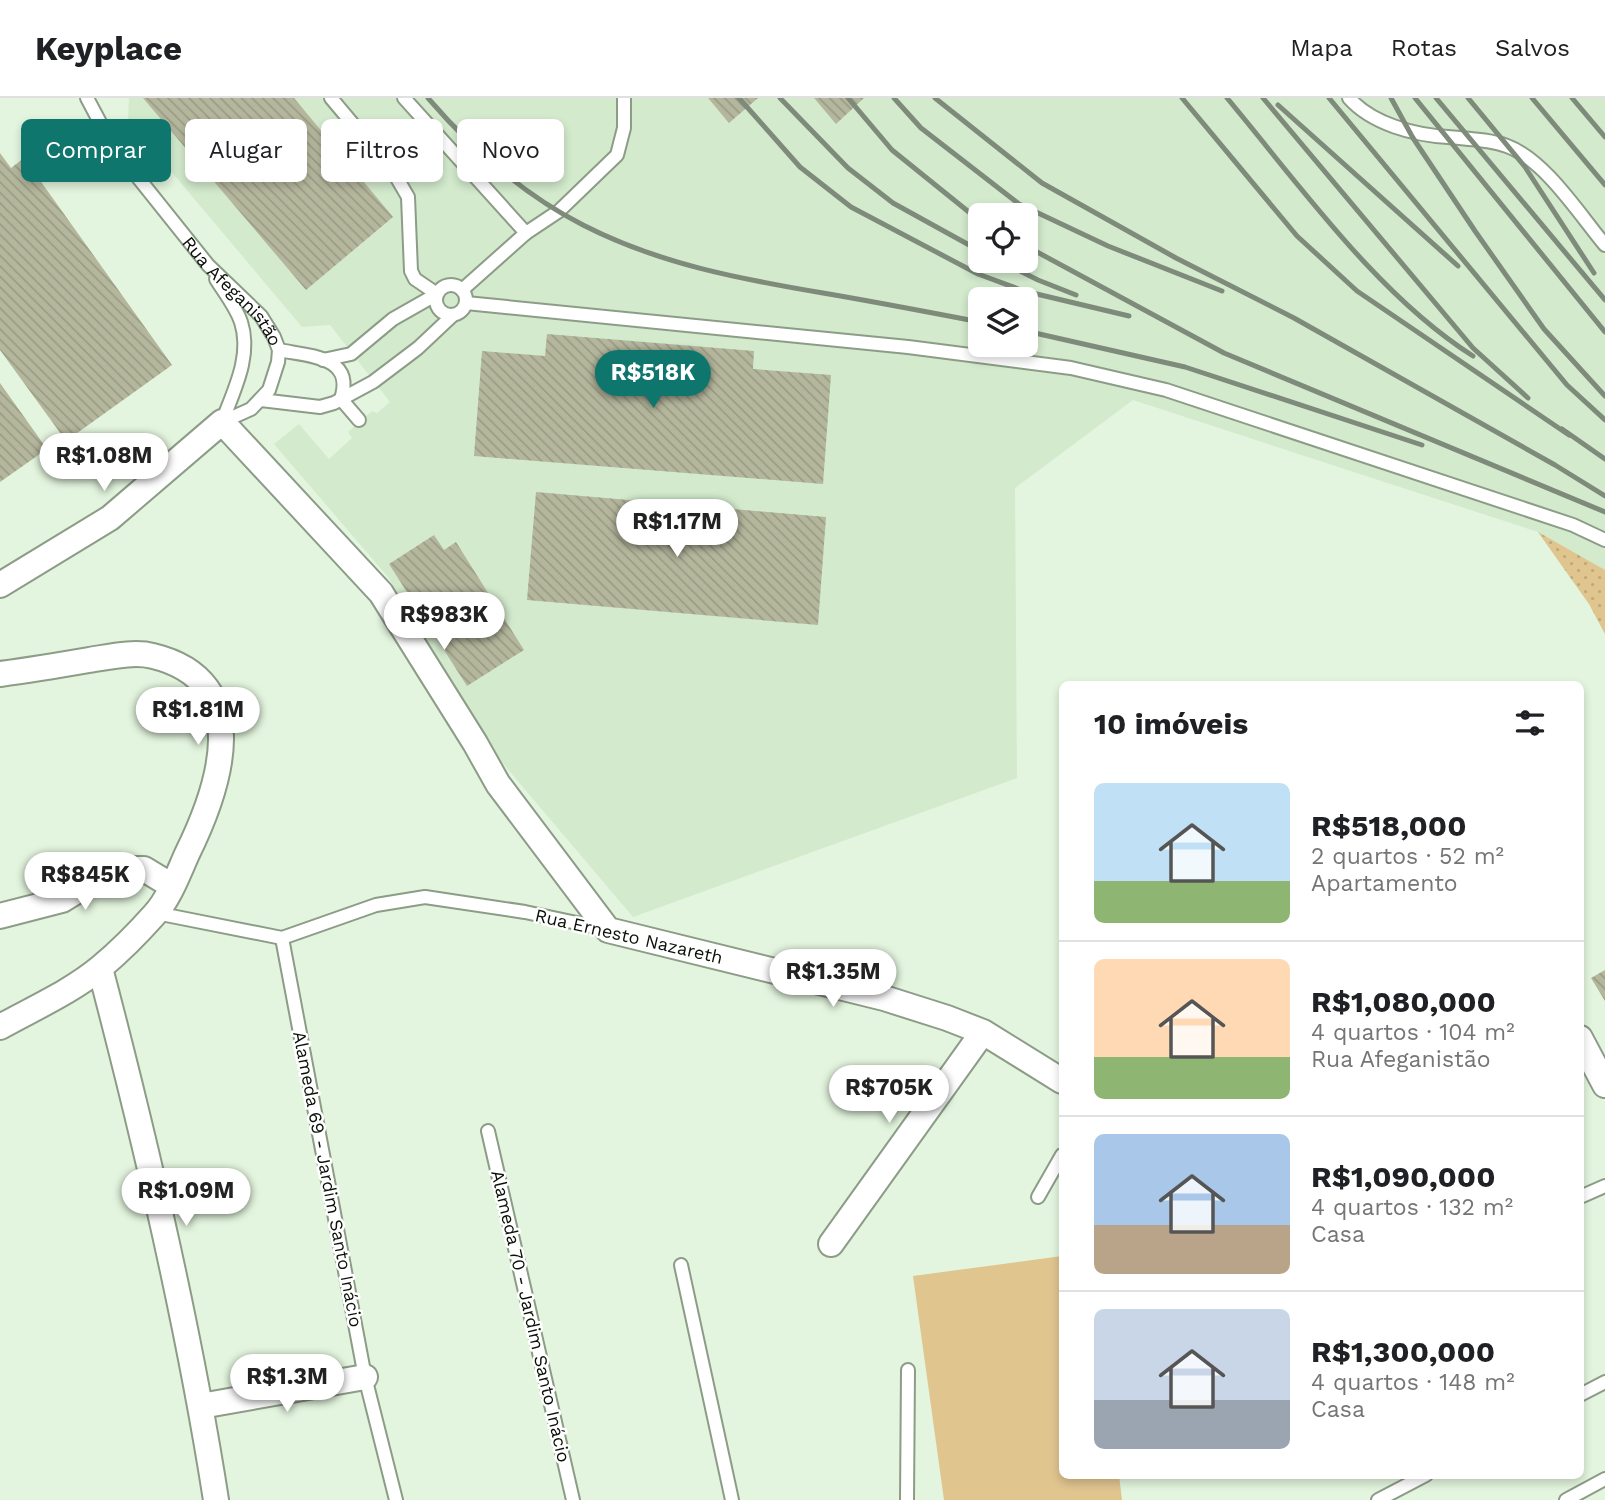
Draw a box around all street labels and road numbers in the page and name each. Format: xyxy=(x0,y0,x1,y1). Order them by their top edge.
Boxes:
street label: Rua Afeganistão xyxy=(178,232,287,348)
street label: Rua Ernesto Nazareth xyxy=(533,904,725,968)
street label: Alameda 69 - Jardim Santo Inácio xyxy=(289,1029,367,1329)
street label: Alameda 70 - Jardim Santo Inácio xyxy=(487,1168,575,1464)

